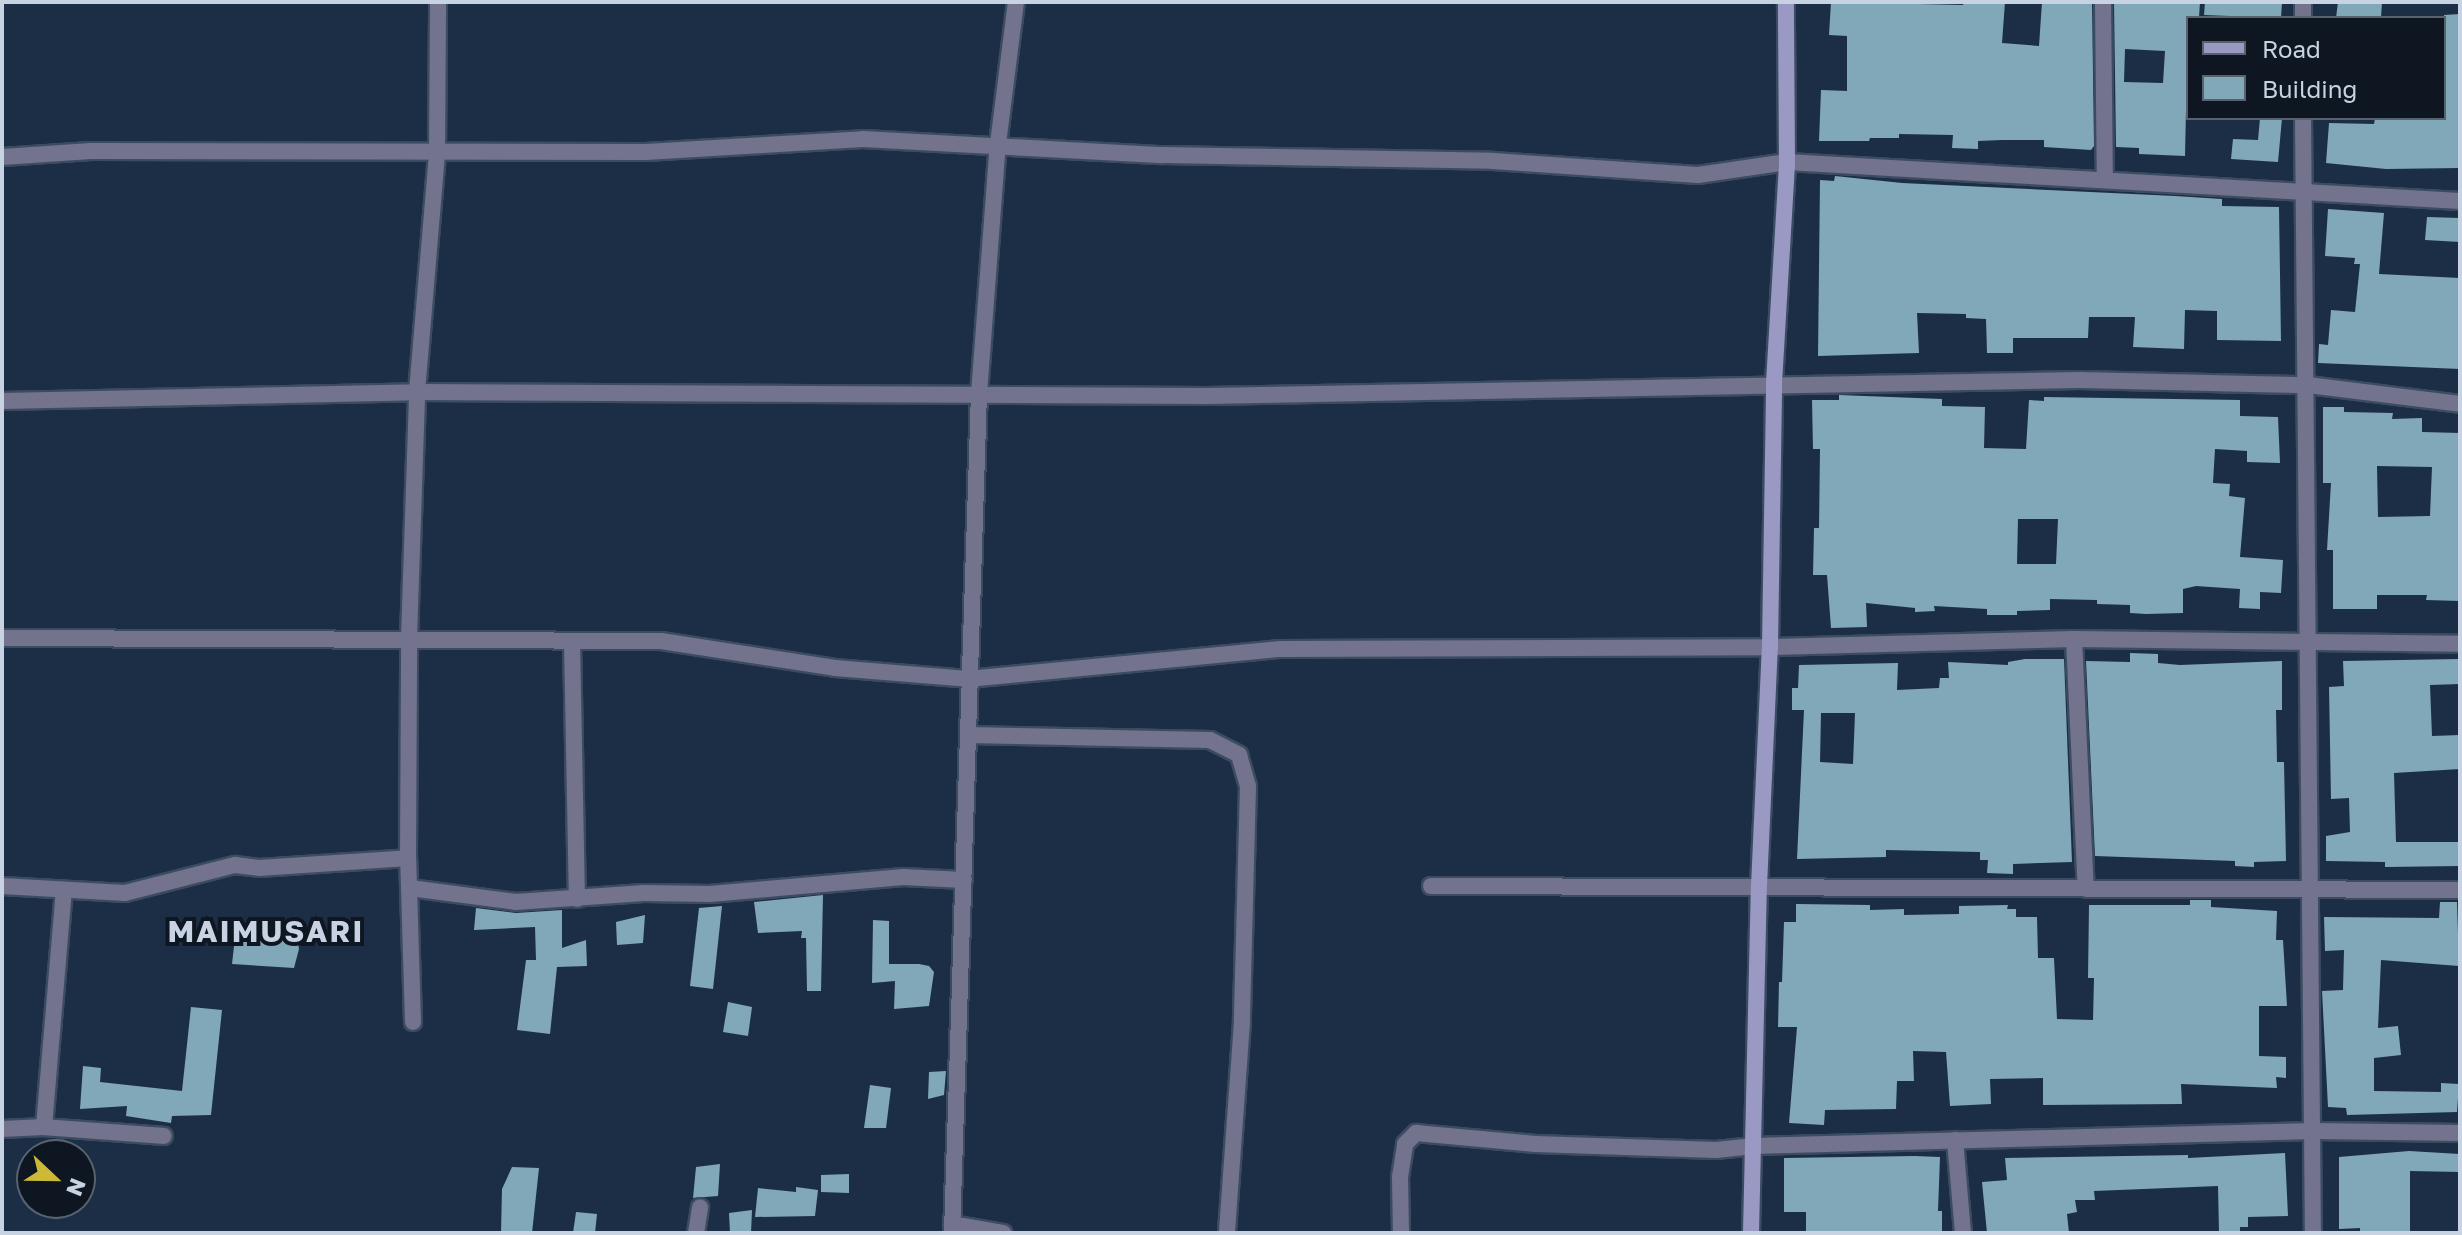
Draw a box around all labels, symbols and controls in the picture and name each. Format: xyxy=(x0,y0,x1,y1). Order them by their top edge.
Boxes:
legend xyxy=(2186,16,2446,120)
text: Road xyxy=(2262,34,2321,63)
text: Building xyxy=(2262,74,2357,103)
district label: MAIMUSARI xyxy=(168,913,364,949)
north arrow xyxy=(16,1139,96,1219)
text: N xyxy=(61,1175,93,1200)

